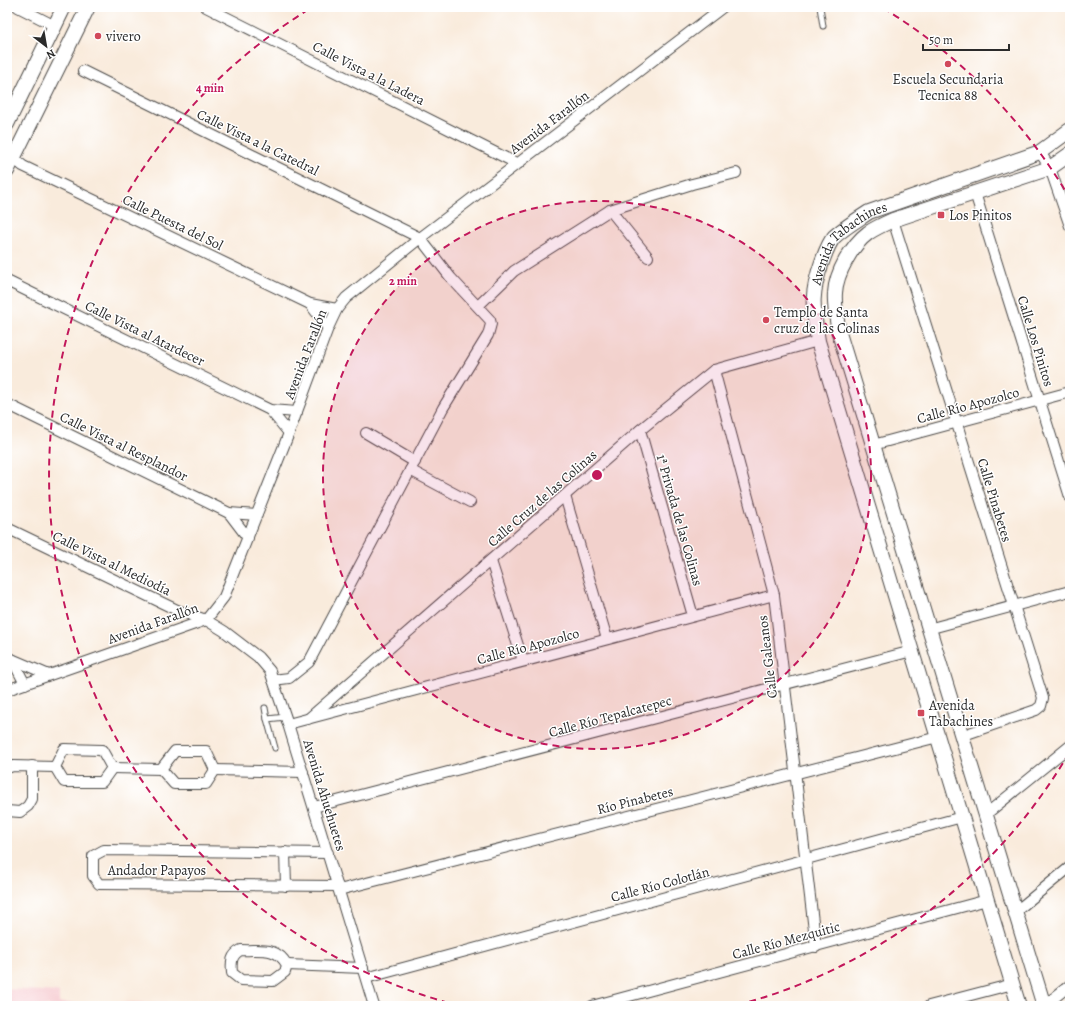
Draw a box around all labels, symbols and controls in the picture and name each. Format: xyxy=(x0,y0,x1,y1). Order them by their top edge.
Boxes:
north arrow xyxy=(26,26,66,66)
scale bar xyxy=(923,26,1009,52)
place label: vivero xyxy=(105,27,141,46)
marker: vivero xyxy=(93,31,103,41)
text: 50 m xyxy=(929,32,953,48)
street label: Calle Vista a la Ladera xyxy=(309,37,429,110)
text: N xyxy=(44,46,58,63)
marker: Escuela Secundaria Tecnica 88 xyxy=(943,59,953,69)
place label: Escuela Secundaria Tecnica 88 xyxy=(893,70,1004,105)
text: 4 min xyxy=(196,80,224,96)
street label: Avenida Farallón xyxy=(505,86,593,159)
street label: Calle Vista a la Catedral xyxy=(194,105,322,181)
street label: Calle Puesta del Sol xyxy=(119,190,227,255)
street label: Avenida Tabachines xyxy=(806,197,890,288)
place label: Los Pinitos xyxy=(949,206,1012,225)
marker: Los Pinitos xyxy=(936,210,946,220)
text: 2 min xyxy=(389,273,417,289)
street label: Calle Los Pinitos xyxy=(1013,293,1058,389)
street label: Calle Vista al Atardecer xyxy=(82,296,208,371)
place label: Templo de Santa cruz de las Colinas xyxy=(774,303,880,338)
street label: Avenida Farallón xyxy=(279,306,331,403)
marker: Templo de Santa cruz de las Colinas xyxy=(761,315,771,325)
street label: Calle Río Apozolco xyxy=(915,383,1021,428)
street label: Calle Vista al Resplandor xyxy=(57,407,192,486)
street label: Calle Cruz de las Colinas xyxy=(484,445,601,551)
street label: 1ª Privada de las Colinas xyxy=(652,452,707,588)
street label: Calle Pinabetes xyxy=(973,456,1016,544)
centre of rings xyxy=(590,468,604,482)
street label: Calle Vista al Mediodía xyxy=(49,526,175,601)
street label: Avenida Farallón xyxy=(104,598,201,649)
street label: Calle Galeanos xyxy=(753,614,782,699)
street label: Calle Río Apozolco xyxy=(475,624,581,669)
street label: Calle Río Tepalcatepec xyxy=(547,691,674,742)
place label: Avenida Tabachines xyxy=(928,696,993,731)
marker: Avenida Tabachines xyxy=(916,708,926,718)
street label: Avenida Ahuehuetes xyxy=(298,736,351,853)
street label: Río Pinabetes xyxy=(595,782,675,819)
street label: Andador Papayos xyxy=(107,861,206,880)
street label: Calle Río Colotlán xyxy=(609,862,712,907)
street label: Calle Río Mezquitic xyxy=(730,917,842,964)

